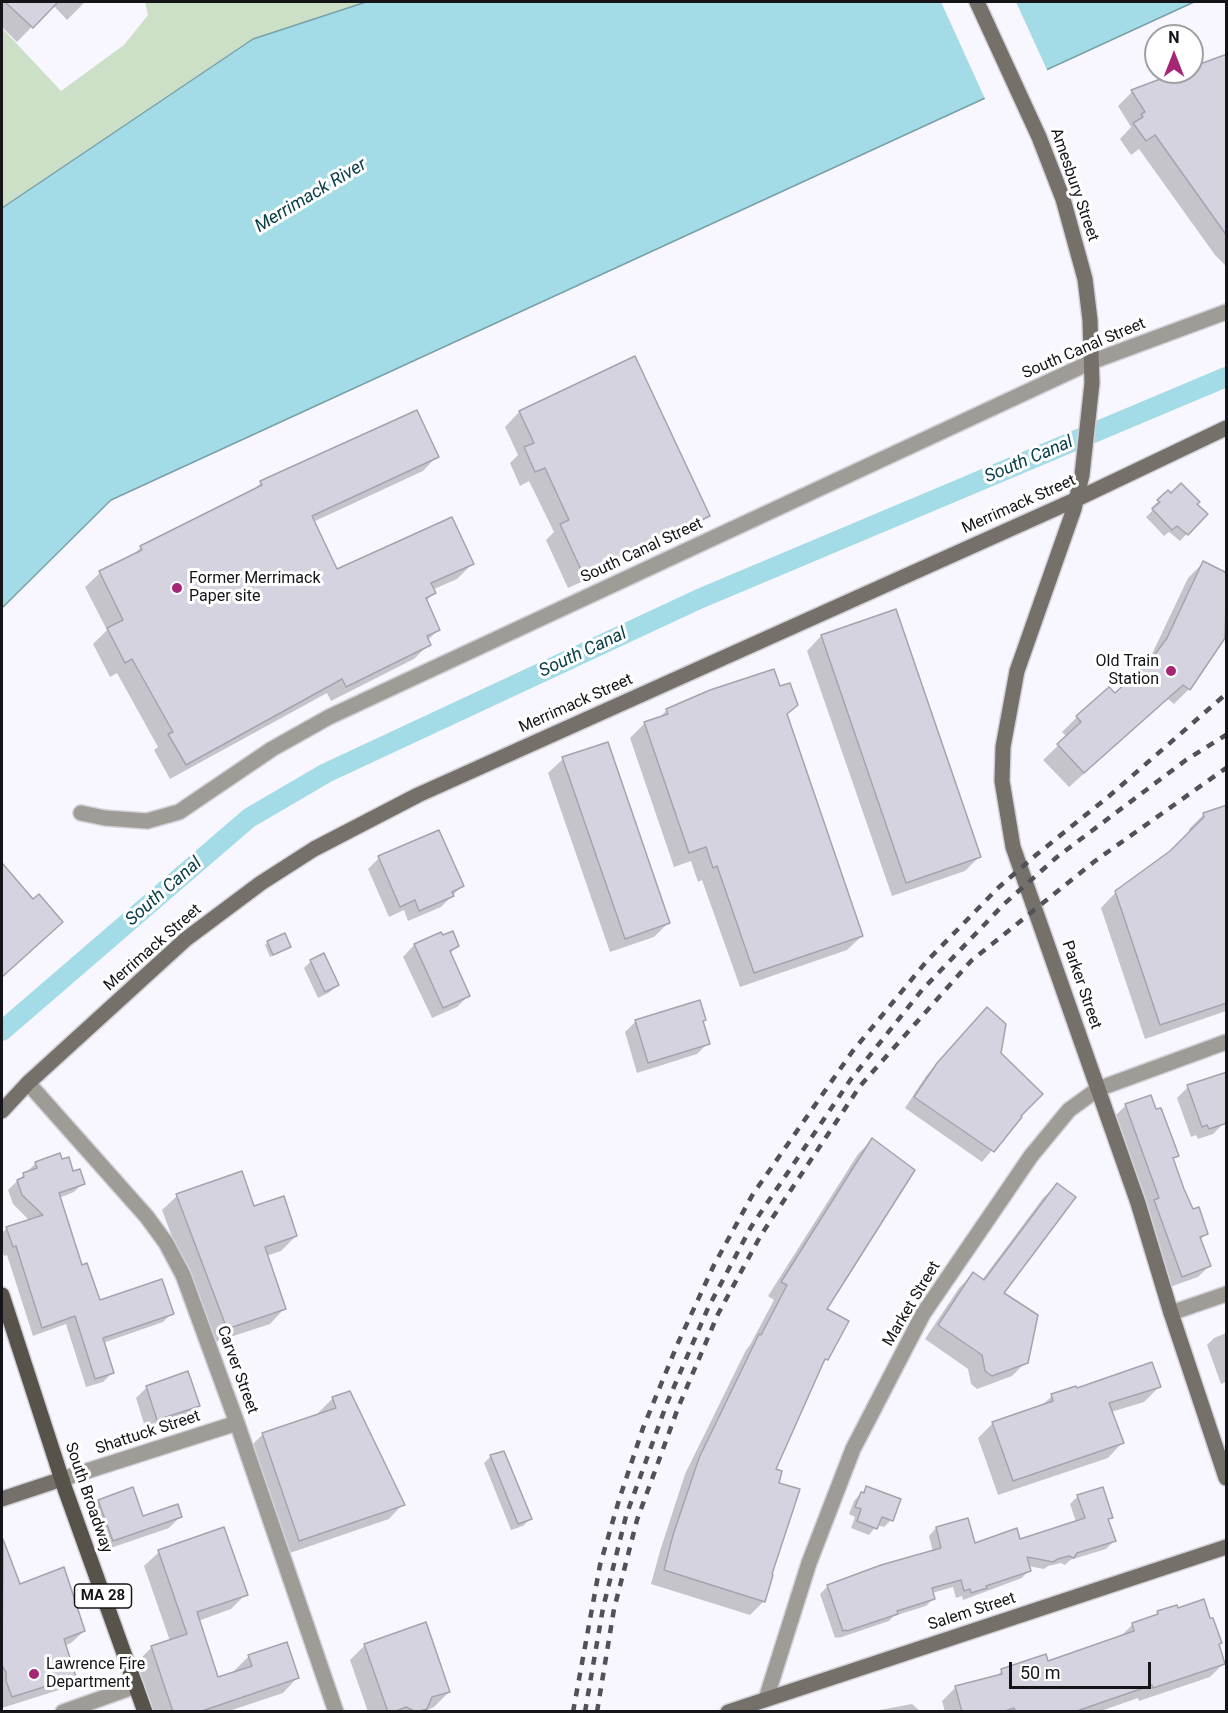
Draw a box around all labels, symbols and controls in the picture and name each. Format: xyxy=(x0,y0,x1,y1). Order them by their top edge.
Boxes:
north arrow xyxy=(1144,24,1204,84)
text: N xyxy=(1168,28,1180,47)
street label: Amesbury Street xyxy=(1046,126,1102,244)
water label: Merrimack River xyxy=(251,154,371,238)
street label: South Canal Street xyxy=(1019,314,1149,384)
water label: South Canal xyxy=(982,432,1076,488)
street label: Merrimack Street xyxy=(959,471,1079,539)
street label: South Canal Street xyxy=(578,514,706,588)
place label: Former Merrimack Paper site xyxy=(189,569,321,607)
marker: Former Merrimack Paper site xyxy=(170,581,184,595)
water label: South Canal xyxy=(536,623,630,683)
place label: Old Train Station xyxy=(1096,652,1159,690)
marker: Old Train Station xyxy=(1164,664,1178,678)
street label: Merrimack Street xyxy=(516,670,636,738)
water label: South Canal xyxy=(121,853,207,931)
street label: Merrimack Street xyxy=(100,901,206,995)
street label: Parker Street xyxy=(1057,938,1105,1032)
street label: Market Street xyxy=(879,1258,945,1350)
street label: Carver Street xyxy=(212,1323,262,1417)
street label: Shattuck Street xyxy=(93,1407,203,1459)
street label: South Broadway xyxy=(60,1440,116,1556)
road number: MA 28 xyxy=(74,1584,132,1608)
street label: Salem Street xyxy=(926,1589,1018,1635)
scale bar xyxy=(1012,1650,1154,1688)
place label: Lawrence Fire Department xyxy=(46,1655,145,1693)
text: 50 m xyxy=(1020,1662,1060,1683)
marker: Lawrence Fire Department xyxy=(27,1667,41,1681)

